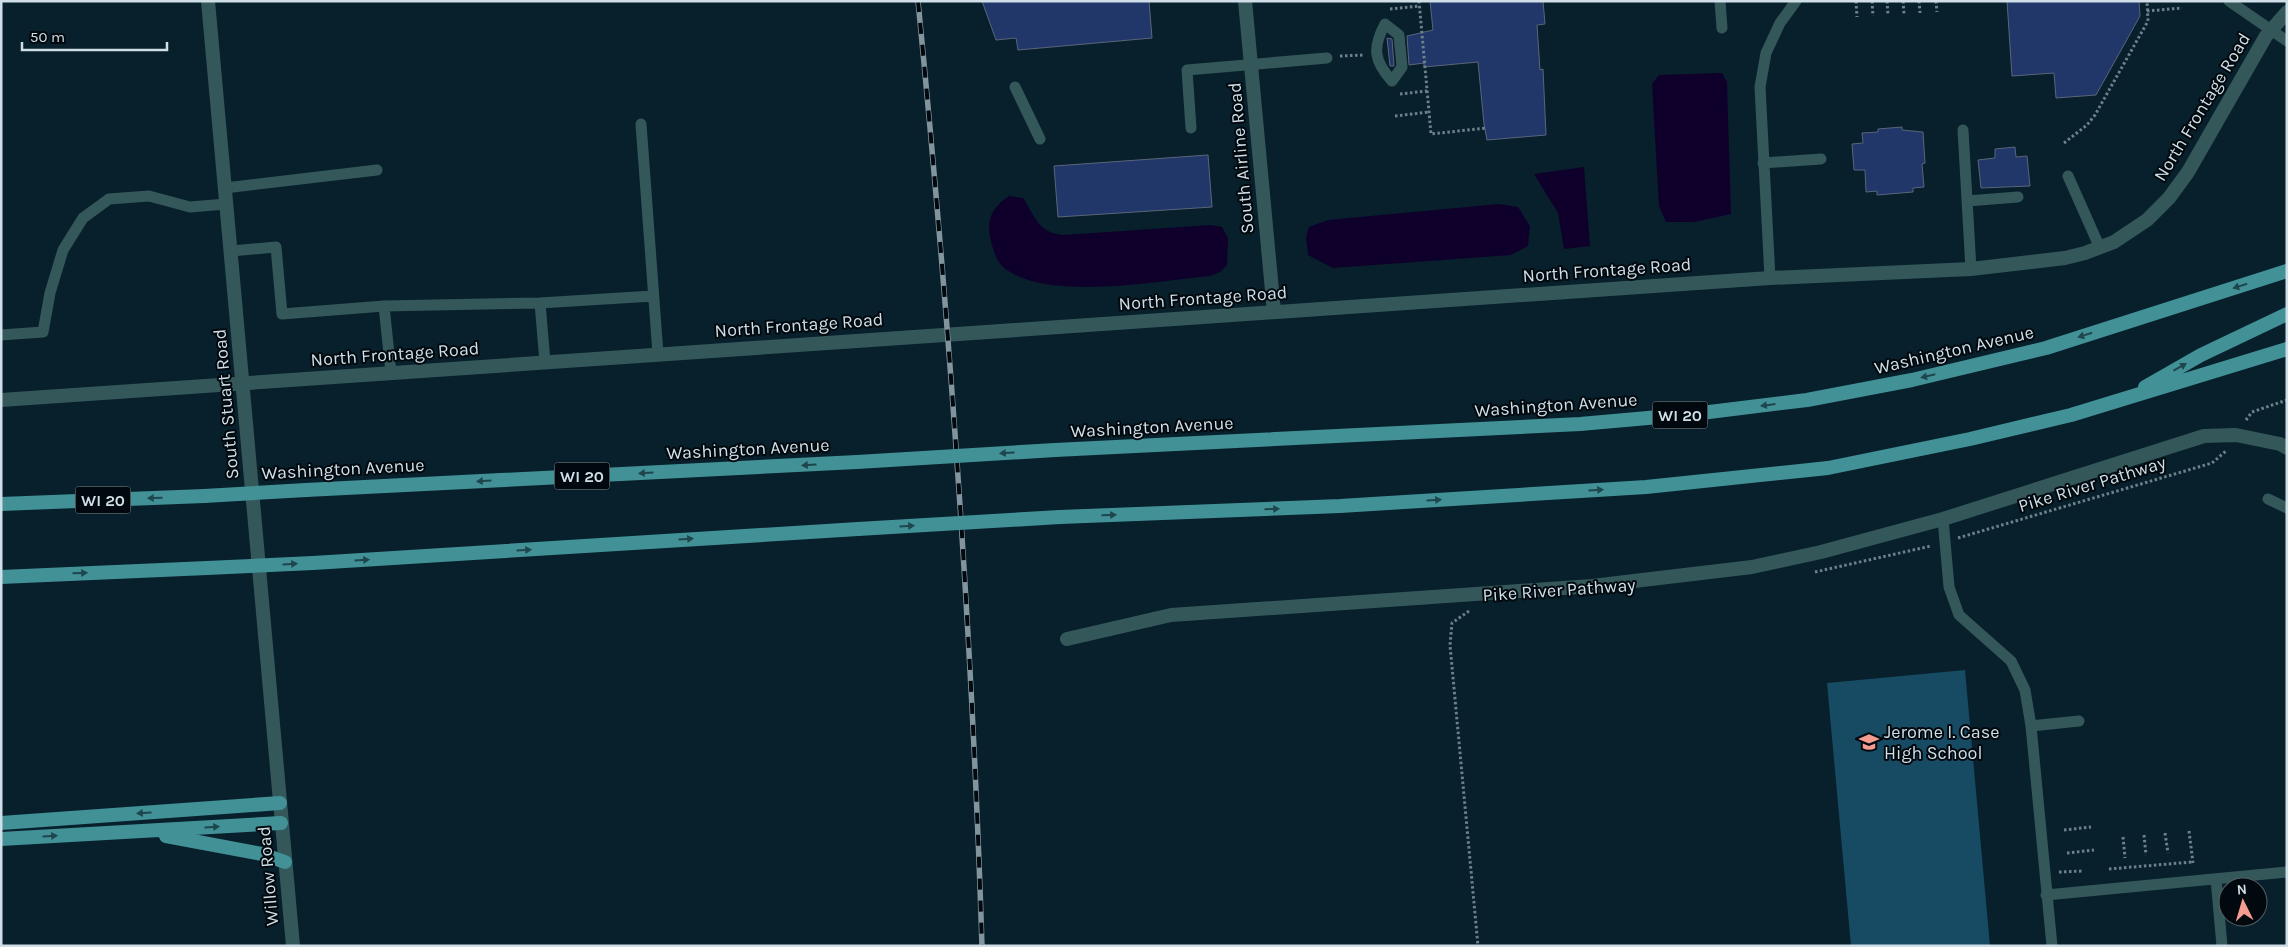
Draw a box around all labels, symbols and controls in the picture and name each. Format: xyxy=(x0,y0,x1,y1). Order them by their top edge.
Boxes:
scale bar xyxy=(22,20,168,52)
text: 50 m xyxy=(30,28,65,46)
street label: North Frontage Road xyxy=(2149,29,2255,185)
street label: South Airline Road xyxy=(1223,81,1259,235)
street label: North Frontage Road xyxy=(1522,253,1692,287)
street label: North Frontage Road xyxy=(1118,281,1288,315)
one-way arrow xyxy=(2233,283,2248,290)
street label: North Frontage Road xyxy=(714,308,884,342)
street label: Washington Avenue xyxy=(1872,321,2036,379)
street label: South Stuart Road xyxy=(208,328,244,480)
one-way arrow xyxy=(2078,332,2093,340)
street label: North Frontage Road xyxy=(310,337,480,371)
one-way arrow xyxy=(2173,362,2187,371)
one-way arrow xyxy=(1921,372,1936,380)
street label: Washington Avenue xyxy=(1474,388,1638,422)
one-way arrow xyxy=(1760,401,1776,409)
road number: WI 20 xyxy=(1652,402,1708,428)
street label: Washington Avenue xyxy=(1070,412,1234,442)
street label: Washington Avenue xyxy=(666,434,830,464)
one-way arrow xyxy=(998,450,1014,458)
street label: Pike River Pathway xyxy=(2015,451,2169,517)
street label: Washington Avenue xyxy=(261,454,425,484)
one-way arrow xyxy=(800,461,816,469)
road number: WI 20 xyxy=(554,462,610,490)
one-way arrow xyxy=(638,469,654,477)
one-way arrow xyxy=(476,477,492,485)
one-way arrow xyxy=(1588,485,1604,493)
road number: WI 20 xyxy=(76,486,130,514)
one-way arrow xyxy=(147,494,163,502)
one-way arrow xyxy=(1426,495,1442,503)
one-way arrow xyxy=(1264,504,1280,512)
one-way arrow xyxy=(1101,511,1117,519)
one-way arrow xyxy=(899,521,915,529)
one-way arrow xyxy=(679,535,695,543)
one-way arrow xyxy=(516,545,532,553)
one-way arrow xyxy=(354,556,370,564)
one-way arrow xyxy=(283,560,299,568)
one-way arrow xyxy=(72,569,88,577)
street label: Pike River Pathway xyxy=(1482,574,1637,606)
place label: Jerome I. Case High School xyxy=(1884,721,1999,764)
school or university icon: Jerome I. Case High School xyxy=(1858,731,1880,753)
one-way arrow xyxy=(135,809,151,817)
one-way arrow xyxy=(204,823,220,831)
street label: Willow Road xyxy=(253,825,283,927)
one-way arrow xyxy=(42,832,58,840)
north arrow xyxy=(2218,877,2268,927)
text: N xyxy=(2236,881,2248,898)

